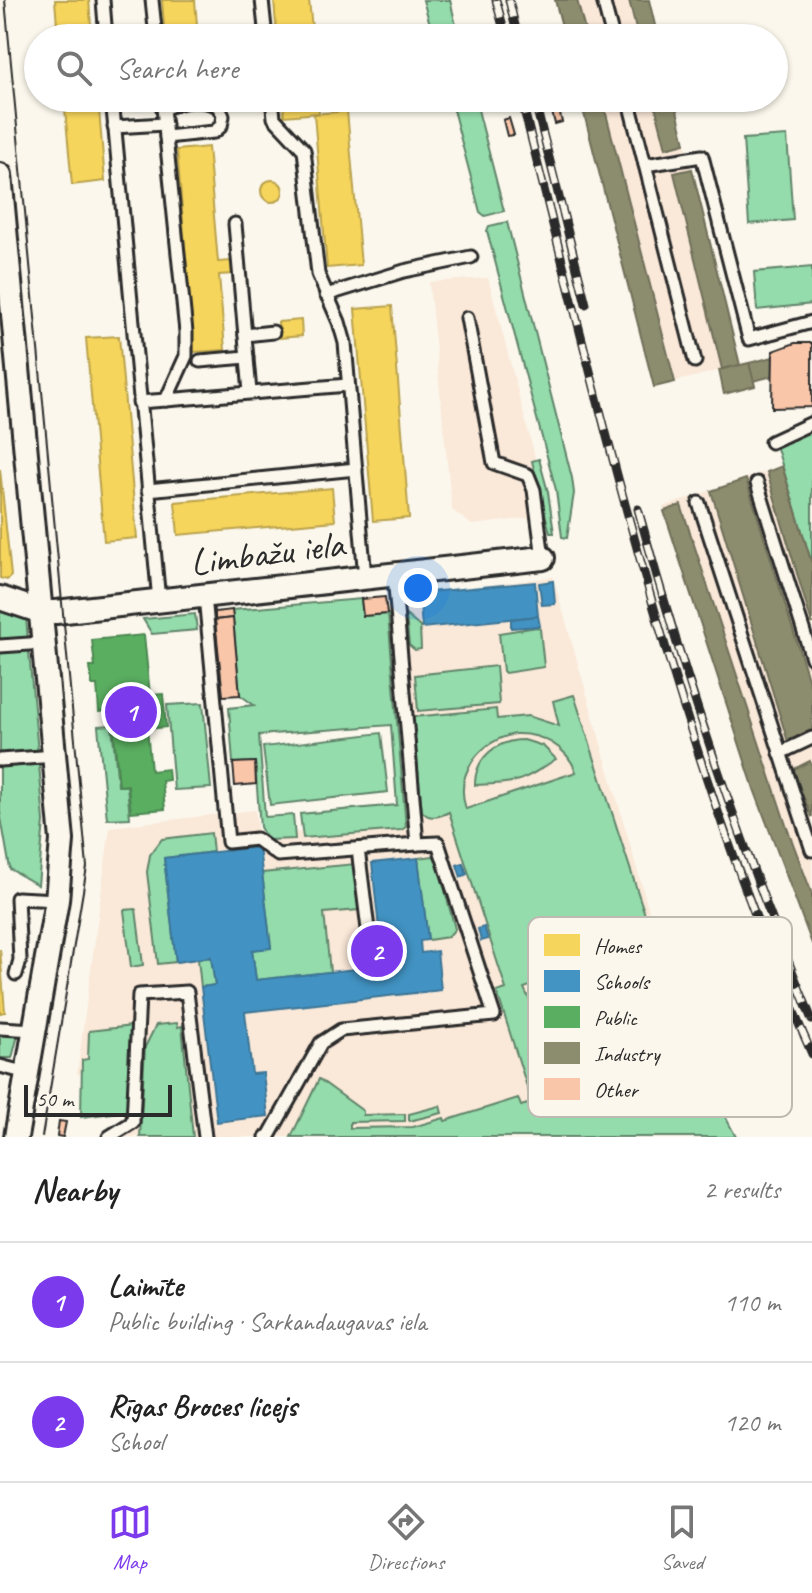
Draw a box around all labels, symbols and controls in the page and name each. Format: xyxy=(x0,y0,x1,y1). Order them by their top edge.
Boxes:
search box xyxy=(24,24,788,112)
icon: search xyxy=(52,46,96,90)
text: Search here xyxy=(116,49,238,87)
street label: Limbažu iela xyxy=(187,520,349,586)
your location xyxy=(398,568,438,608)
pin: 1 xyxy=(105,682,157,742)
legend xyxy=(528,917,792,1117)
pin: 2 xyxy=(351,921,403,981)
text: Homes xyxy=(594,932,643,960)
text: Schools xyxy=(594,968,651,996)
text: Public xyxy=(594,1004,638,1032)
text: Industry xyxy=(594,1040,662,1068)
text: Other xyxy=(594,1076,640,1104)
scale bar xyxy=(24,1081,172,1117)
text: 50 m xyxy=(36,1085,73,1113)
text: Nearby xyxy=(32,1168,118,1211)
text: 2 results xyxy=(704,1173,780,1206)
text: Laimīte xyxy=(108,1267,183,1305)
text: 1 xyxy=(52,1286,64,1319)
text: 110 m xyxy=(724,1286,780,1319)
text: Public building · Sarkandaugavas iela xyxy=(108,1305,427,1338)
text: Rīgas Broces licejs xyxy=(108,1387,297,1425)
text: 2 xyxy=(52,1406,64,1439)
text: 120 m xyxy=(724,1406,780,1439)
text: School xyxy=(108,1425,164,1458)
tab: Map xyxy=(108,1500,152,1576)
tab: Directions xyxy=(368,1500,444,1576)
tab: Saved xyxy=(660,1500,704,1576)

